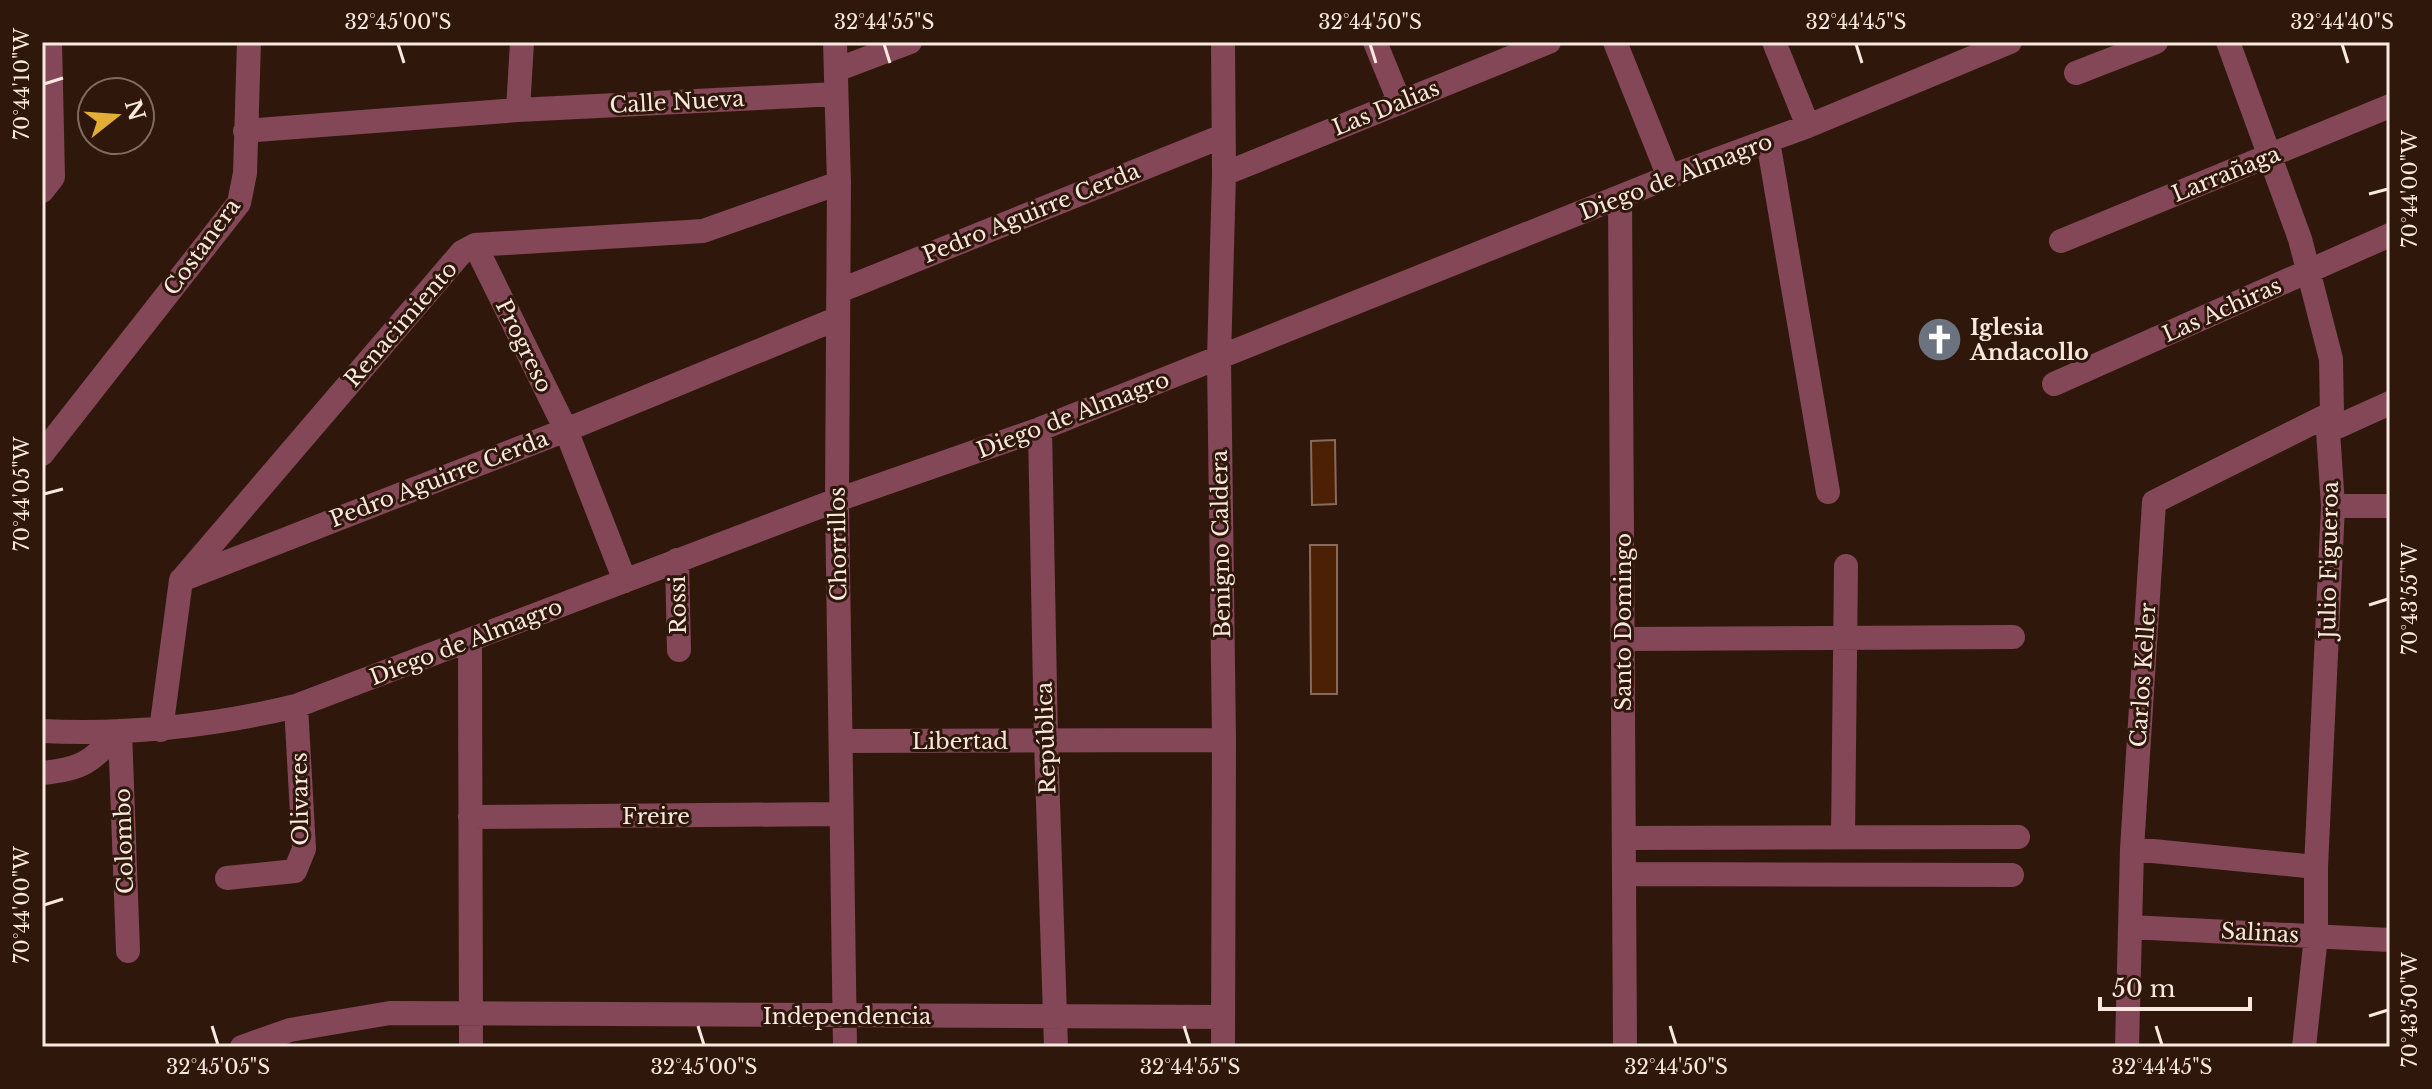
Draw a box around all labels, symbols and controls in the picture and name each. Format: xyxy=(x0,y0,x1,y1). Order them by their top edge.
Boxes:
text: 32°45'00"S xyxy=(344,10,452,34)
text: 32°44'55"S xyxy=(834,10,934,34)
text: 32°44'50"S xyxy=(1318,10,1422,34)
text: 32°44'45"S xyxy=(1806,10,1906,34)
text: 32°44'40"S xyxy=(2290,10,2394,34)
text: 70°44'10"W xyxy=(10,28,34,140)
street label: Las Dalias xyxy=(1329,74,1443,142)
north arrow xyxy=(76,76,156,156)
street label: Calle Nueva xyxy=(609,85,746,119)
text: N xyxy=(119,96,151,124)
street label: Diego de Almagro xyxy=(1576,128,1776,226)
text: 70°44'00"W xyxy=(2398,130,2422,248)
street label: Larrañaga xyxy=(2168,140,2285,208)
street label: Pedro Aguirre Cerda xyxy=(919,157,1144,269)
street label: Costanera xyxy=(158,193,247,301)
street label: Renacimiento xyxy=(339,256,463,392)
street label: Las Achiras xyxy=(2158,272,2286,348)
street label: Progreso xyxy=(490,295,558,397)
place label: Iglesia Andacollo xyxy=(1969,314,2089,366)
church icon: Iglesia Andacollo xyxy=(1915,316,1963,364)
street label: Diego de Almagro xyxy=(973,366,1173,464)
street label: Pedro Aguirre Cerda xyxy=(326,425,553,533)
text: 70°44'05"W xyxy=(10,436,34,551)
street label: Benigno Caldera xyxy=(1206,449,1236,638)
street label: Julio Figueroa xyxy=(2314,480,2344,642)
street label: Chorrillos xyxy=(824,487,852,601)
street label: Santo Domingo xyxy=(1610,533,1637,711)
text: 70°43'55"W xyxy=(2398,543,2422,655)
street label: Rossi xyxy=(664,575,692,635)
street label: Diego de Almagro xyxy=(366,593,566,691)
street label: Carlos Keller xyxy=(2124,601,2162,748)
street label: República xyxy=(1031,681,1061,795)
street label: Libertad xyxy=(912,728,1008,755)
street label: Olivares xyxy=(286,752,314,846)
street label: Colombo xyxy=(109,788,139,894)
street label: Freire xyxy=(622,803,690,830)
text: 70°44'00"W xyxy=(10,846,34,964)
street label: Salinas xyxy=(2220,917,2300,949)
text: 70°43'50"W xyxy=(2398,952,2422,1067)
scale bar xyxy=(2100,961,2250,1011)
text: 50 m xyxy=(2112,974,2176,1003)
street label: Independencia xyxy=(763,1003,932,1030)
text: 32°45'05"S xyxy=(166,1055,270,1079)
text: 32°45'00"S xyxy=(650,1055,758,1079)
text: 32°44'55"S xyxy=(1140,1055,1240,1079)
text: 32°44'50"S xyxy=(1624,1055,1728,1079)
text: 32°44'45"S xyxy=(2112,1055,2212,1079)

